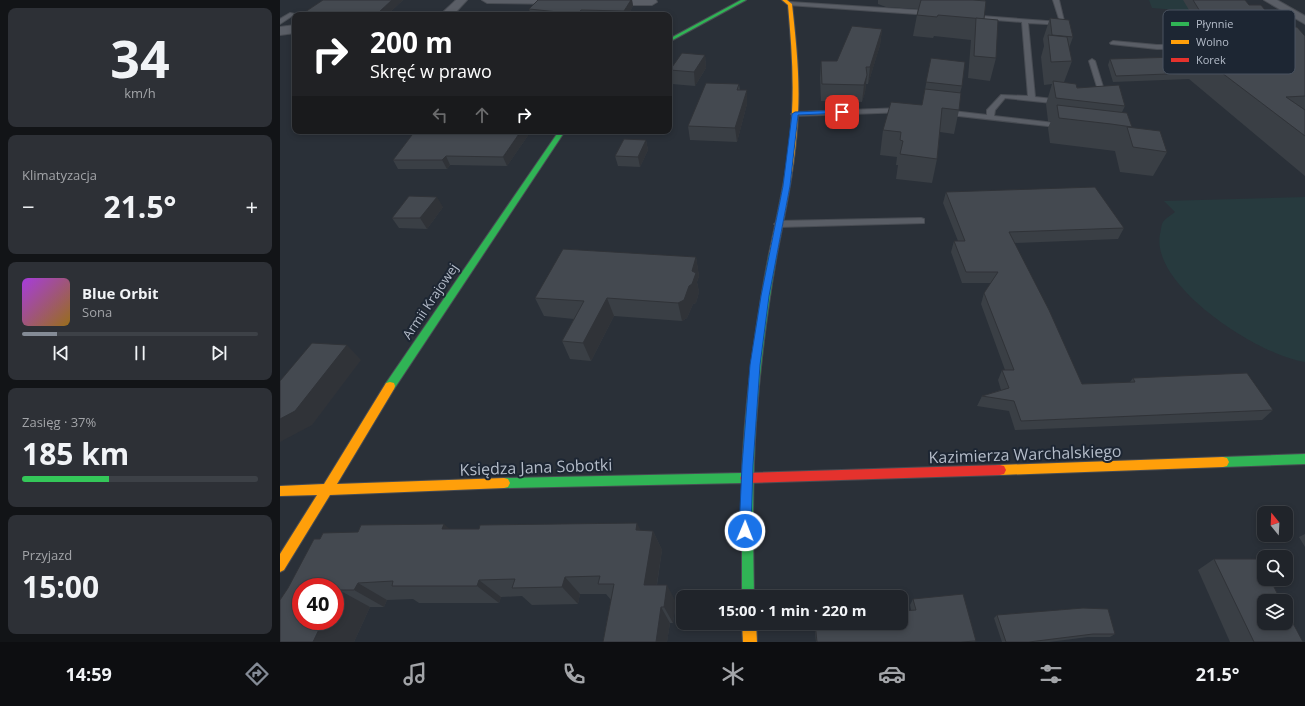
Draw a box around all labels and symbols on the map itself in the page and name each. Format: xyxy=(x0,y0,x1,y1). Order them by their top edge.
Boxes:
legend xyxy=(1163,10,1295,74)
text: Płynnie xyxy=(1196,16,1233,31)
text: Wolno xyxy=(1196,34,1229,49)
text: Korek xyxy=(1196,52,1226,67)
pin xyxy=(825,95,859,129)
street label: Armii Krajowej xyxy=(398,260,462,342)
street label: Kazimierza Warchalskiego xyxy=(928,440,1122,468)
street label: Księdza Jana Sobotki xyxy=(459,453,613,481)
north arrow xyxy=(1257,506,1293,542)
position arrow xyxy=(724,510,766,552)
speed limit sign: 40 xyxy=(292,578,344,630)

